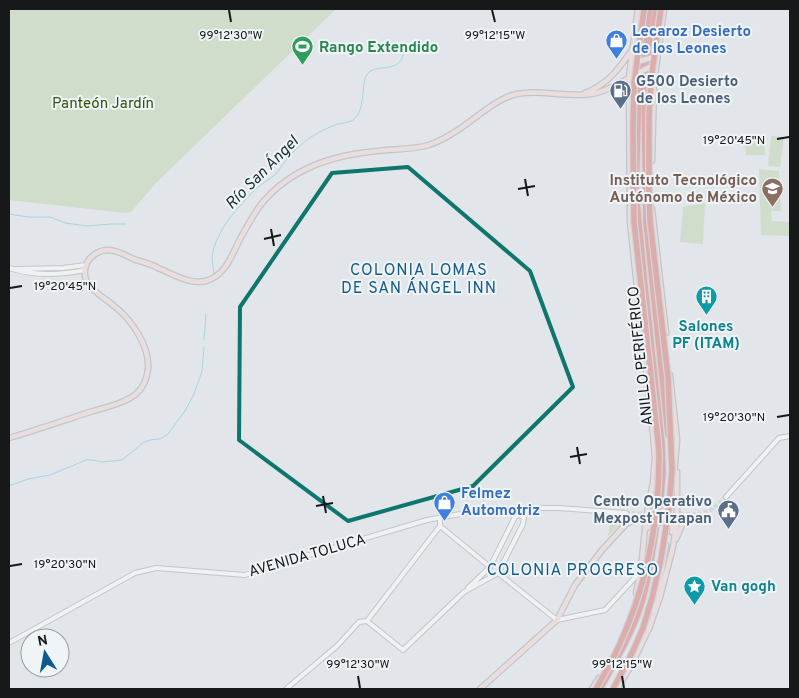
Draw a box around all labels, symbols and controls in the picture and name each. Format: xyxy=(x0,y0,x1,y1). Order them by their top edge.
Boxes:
place label: Lecaroz Desierto de los Leones xyxy=(632,23,751,59)
text: 99°12'30"W xyxy=(199,28,263,44)
text: 99°12'15"W xyxy=(465,28,525,44)
shop icon: Lecaroz Desierto de los Leones xyxy=(604,28,628,59)
sports icon: Rango Extendido xyxy=(291,35,315,66)
place label: Rango Extendido xyxy=(319,39,438,58)
place label: G500 Desierto de los Leones xyxy=(636,73,738,109)
fuel station icon: G500 Desierto de los Leones xyxy=(608,78,632,109)
park label: Panteón Jardín xyxy=(52,95,154,114)
water label: Río San Ángel xyxy=(220,130,304,214)
text: 19°20'45"N xyxy=(703,133,765,149)
place label: Instituto Tecnológico Autónomo de México xyxy=(609,172,757,208)
school or university icon: Instituto Tecnológico Autónomo de México xyxy=(761,177,785,208)
district label: COLONIA LOMAS DE SAN ÁNGEL INN xyxy=(341,261,497,299)
text: 19°20'45"N xyxy=(34,279,96,295)
street label: ANILLO PERIFÉRICO xyxy=(624,285,658,427)
building icon: Salones PF (ITAM) xyxy=(694,285,718,316)
place label: Salones PF (ITAM) xyxy=(672,318,740,354)
text: 19°20'30"N xyxy=(703,410,765,426)
place label: Felmez Automotriz xyxy=(461,485,540,521)
shop icon: Felmez Automotriz xyxy=(433,490,457,521)
place label: Centro Operativo Mexpost Tizapan xyxy=(593,493,712,529)
public building icon: Centro Operativo Mexpost Tizapan xyxy=(716,498,740,529)
street label: AVENIDA TOLUCA xyxy=(247,531,368,582)
text: 19°20'30"N xyxy=(34,557,96,573)
district label: COLONIA PROGRESO xyxy=(487,561,659,581)
place icon: Van gogh xyxy=(683,574,707,605)
place label: Van gogh xyxy=(711,578,776,597)
north arrow xyxy=(20,628,70,678)
text: N xyxy=(36,632,49,651)
text: 99°12'30"W xyxy=(326,657,390,673)
text: 99°12'15"W xyxy=(592,657,652,673)

